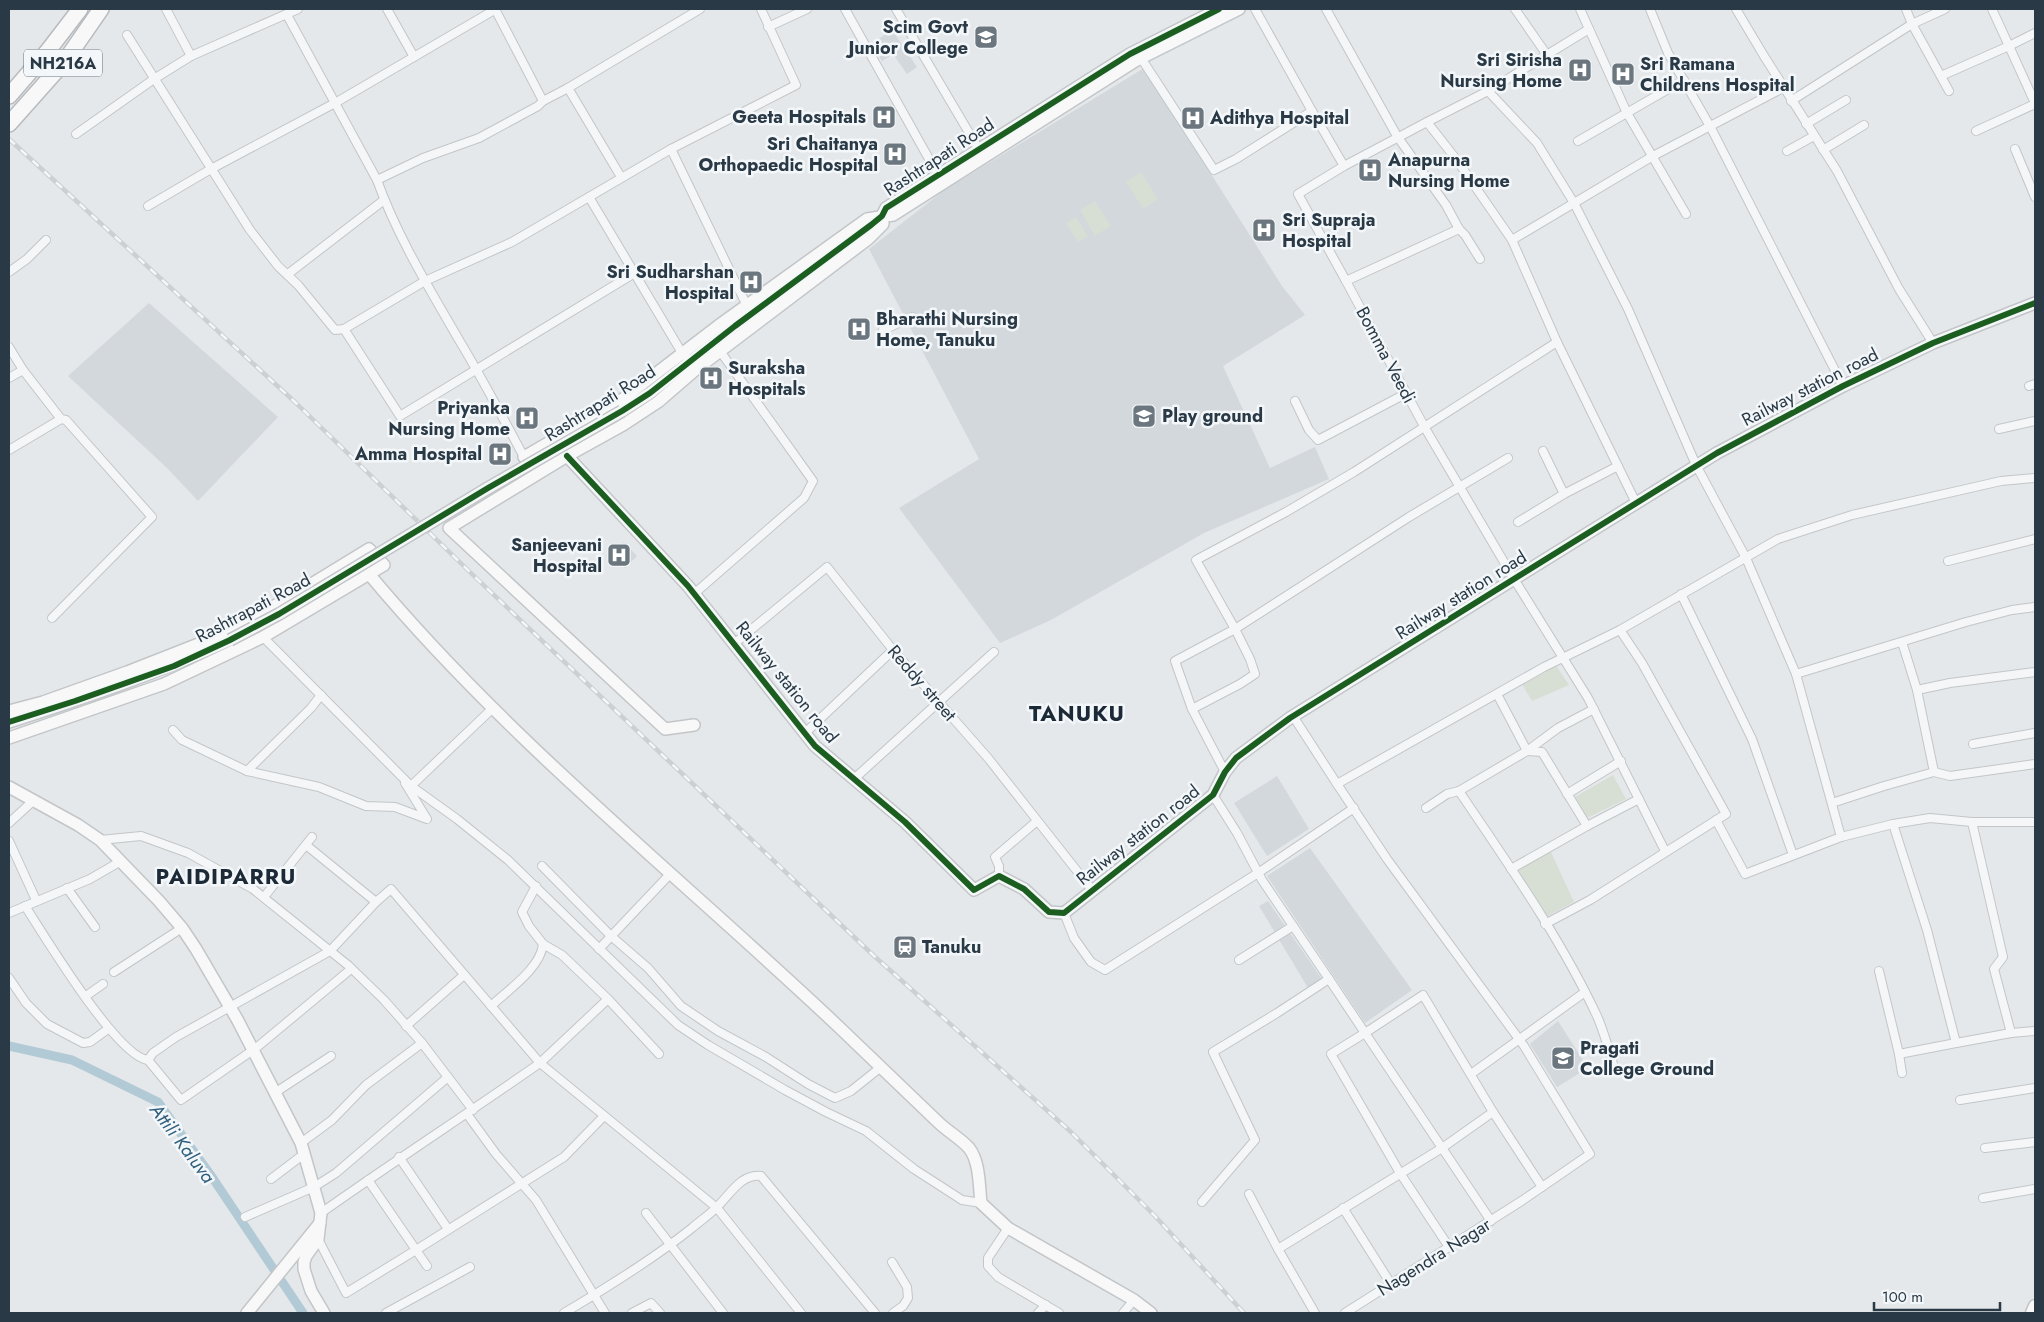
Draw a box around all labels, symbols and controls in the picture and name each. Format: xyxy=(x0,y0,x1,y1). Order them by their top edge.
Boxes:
place label: Scim Govt Junior College xyxy=(845,14,968,61)
school or university icon: Scim Govt Junior College xyxy=(973,24,999,50)
place label: Sri Sirisha Nursing Home xyxy=(1440,47,1562,94)
road number: NH216A xyxy=(24,49,102,76)
place label: Sri Ramana Childrens Hospital xyxy=(1640,51,1795,98)
hospital icon: Sri Sirisha Nursing Home xyxy=(1567,57,1593,83)
hospital icon: Sri Ramana Childrens Hospital xyxy=(1610,61,1636,87)
place label: Geeta Hospitals xyxy=(732,104,866,130)
hospital icon: Geeta Hospitals xyxy=(871,104,897,130)
hospital icon: Adithya Hospital xyxy=(1180,105,1206,131)
place label: Adithya Hospital xyxy=(1209,105,1349,131)
street label: Rashtrapati Road xyxy=(879,112,999,202)
place label: Sri Chaitanya Orthopaedic Hospital xyxy=(698,131,878,178)
hospital icon: Sri Chaitanya Orthopaedic Hospital xyxy=(882,141,908,167)
place label: Anapurna Nursing Home xyxy=(1387,147,1510,194)
hospital icon: Anapurna Nursing Home xyxy=(1357,157,1383,183)
place label: Sri Supraja Hospital xyxy=(1282,207,1375,254)
hospital icon: Sri Supraja Hospital xyxy=(1251,217,1277,243)
place label: Sri Sudharshan Hospital xyxy=(606,259,734,306)
hospital icon: Sri Sudharshan Hospital xyxy=(738,269,764,295)
street label: Bomma Veedi xyxy=(1350,302,1422,408)
place label: Bharathi Nursing Home, Tanuku xyxy=(876,306,1018,353)
hospital icon: Bharathi Nursing Home, Tanuku xyxy=(846,316,872,342)
street label: Railway station road xyxy=(1737,341,1883,433)
place label: Suraksha Hospitals xyxy=(728,355,806,402)
street label: Rashtrapati Road xyxy=(539,358,661,448)
hospital icon: Suraksha Hospitals xyxy=(698,365,724,391)
place label: Priyanka Nursing Home xyxy=(388,395,510,442)
school or university icon: Play ground xyxy=(1131,403,1157,429)
place label: Play ground xyxy=(1162,403,1263,429)
hospital icon: Priyanka Nursing Home xyxy=(514,405,540,431)
place label: Amma Hospital xyxy=(354,441,482,467)
hospital icon: Amma Hospital xyxy=(487,441,513,467)
place label: Sanjeevani Hospital xyxy=(511,532,602,579)
hospital icon: Sanjeevani Hospital xyxy=(606,542,632,568)
street label: Railway station road xyxy=(1390,544,1532,646)
street label: Rashtrapati Road xyxy=(191,567,315,649)
street label: Railway station road xyxy=(730,615,844,749)
street label: Reddy street xyxy=(882,639,963,727)
district label: TANUKU xyxy=(1029,697,1125,729)
street label: Railway station road xyxy=(1071,779,1205,891)
district label: PAIDIPARRU xyxy=(156,860,296,892)
station icon: Tanuku xyxy=(892,934,918,960)
place label: Tanuku xyxy=(922,934,981,960)
place label: Pragati College Ground xyxy=(1580,1035,1714,1082)
school or university icon: Pragati College Ground xyxy=(1550,1045,1576,1071)
water label: Attili Kaluva xyxy=(143,1097,222,1189)
street label: Nagendra Nagar xyxy=(1372,1211,1497,1302)
scale bar xyxy=(1874,1280,2000,1312)
text: 100 m xyxy=(1882,1286,1923,1308)

